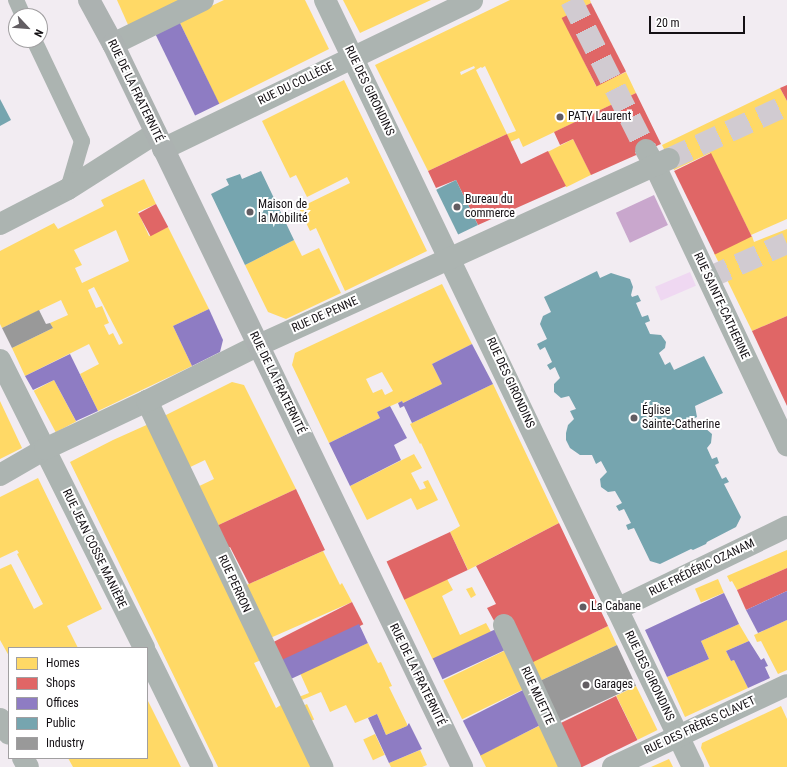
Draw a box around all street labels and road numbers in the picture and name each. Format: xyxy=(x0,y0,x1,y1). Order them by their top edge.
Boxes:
street label: RUE DE LA FRATERNITÉ xyxy=(104,37,166,145)
street label: RUE DES GIRONDINS xyxy=(341,44,397,138)
street label: RUE DU COLLÈGE xyxy=(256,59,336,109)
street label: RUE SAINTE-CATHERINE xyxy=(690,250,752,362)
street label: RUE DE PENNE xyxy=(290,294,360,336)
street label: RUE DE LA FRATERNITÉ xyxy=(246,329,308,437)
street label: RUE DES GIRONDINS xyxy=(483,335,537,431)
street label: RUE JEAN COSSE MANIÈRE xyxy=(59,487,129,611)
street label: RUE FRÉDÉRIC OZANAM xyxy=(647,536,757,600)
street label: RUE PERRON xyxy=(214,553,254,615)
street label: RUE DE LA FRATERNITÉ xyxy=(386,621,448,729)
street label: RUE DES GIRONDINS xyxy=(621,629,677,723)
street label: RUE MUETTE xyxy=(517,665,557,727)
street label: RUE DES FRÈRES CLAVET xyxy=(642,694,758,758)

